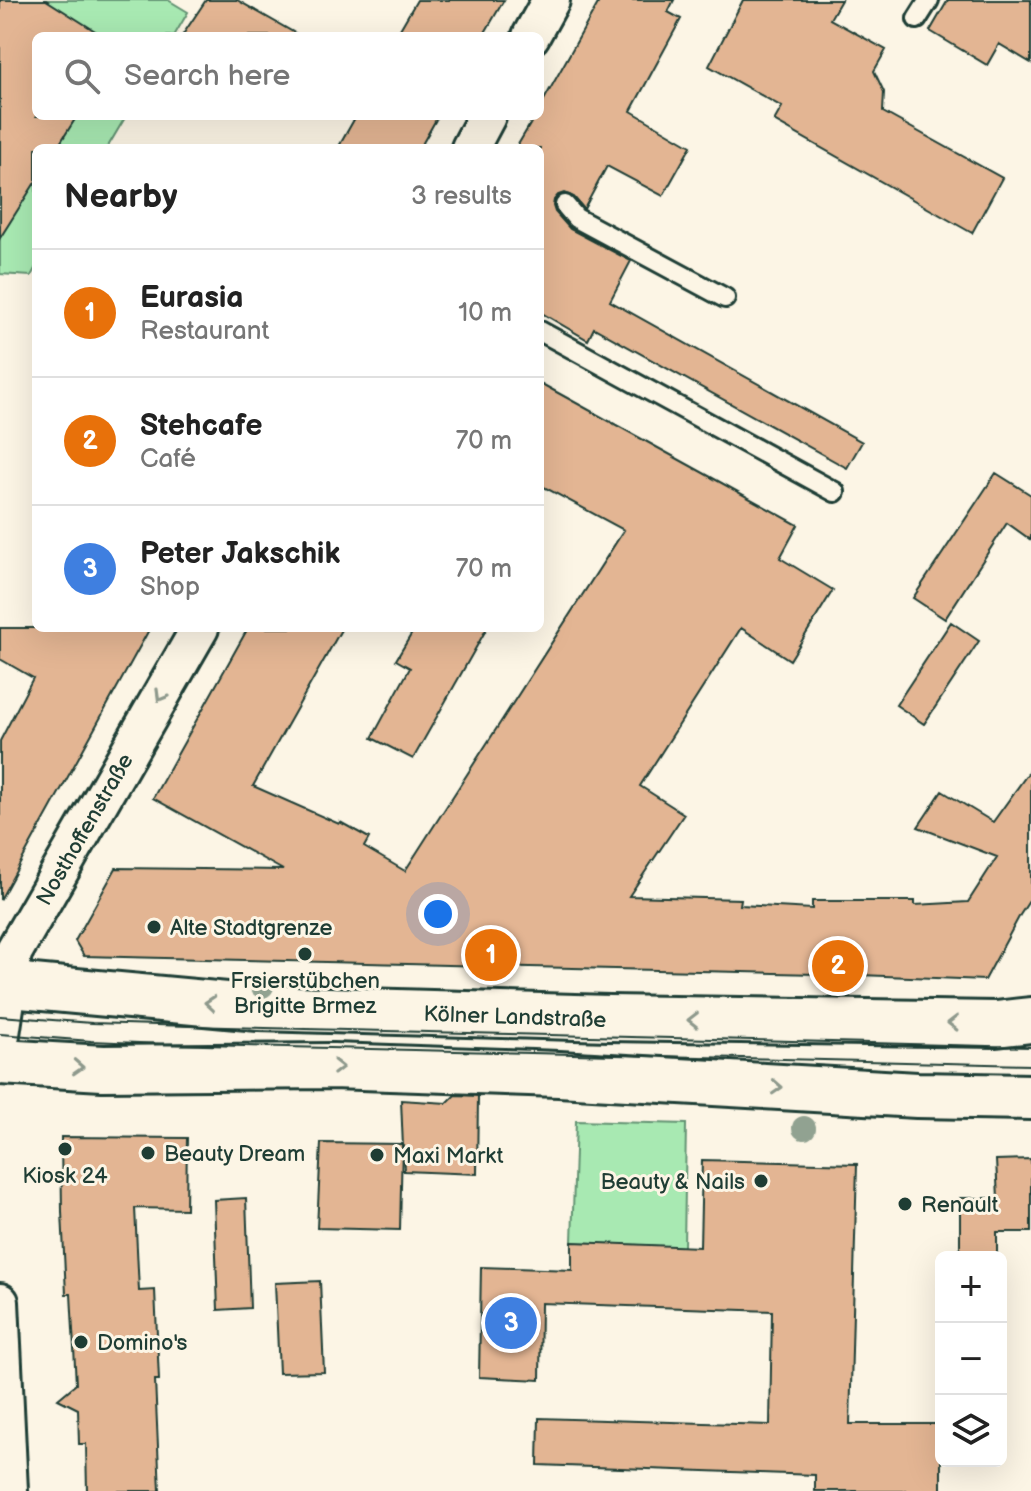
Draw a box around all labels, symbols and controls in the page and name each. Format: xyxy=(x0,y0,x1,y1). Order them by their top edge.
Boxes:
search box xyxy=(32,32,544,120)
icon: search xyxy=(60,54,104,98)
text: Search here xyxy=(124,58,290,94)
text: Nearby xyxy=(64,176,178,217)
text: 3 results xyxy=(411,181,512,212)
text: Eurasia xyxy=(140,280,244,316)
text: 1 xyxy=(85,298,95,329)
text: 10 m xyxy=(458,298,512,329)
text: Restaurant xyxy=(140,316,269,347)
text: Stehcafe xyxy=(140,408,263,444)
text: 2 xyxy=(82,426,98,457)
text: 70 m xyxy=(455,426,512,457)
text: Café xyxy=(140,444,196,475)
text: Peter Jakschik xyxy=(140,536,340,572)
text: 3 xyxy=(82,554,98,585)
text: 70 m xyxy=(455,554,512,585)
text: Shop xyxy=(140,572,200,603)
one-way arrow xyxy=(155,687,171,701)
street label: Nosthoffenstraße xyxy=(31,749,140,910)
your location xyxy=(418,894,458,934)
place label: Alte Stadtgrenze xyxy=(170,915,332,942)
marker: Alte Stadtgrenze xyxy=(145,918,163,936)
pin: 1 xyxy=(465,925,517,985)
pin: 2 xyxy=(812,936,864,996)
marker: Frsierstübchen Brigitte Brmez xyxy=(296,945,314,963)
place label: Frsierstübchen Brigitte Brmez xyxy=(230,968,380,1020)
one-way arrow xyxy=(203,995,216,1012)
street label: Kölner Landstraße xyxy=(423,1001,607,1034)
one-way arrow xyxy=(686,1011,699,1028)
one-way arrow xyxy=(946,1014,959,1032)
one-way arrow xyxy=(72,1058,85,1075)
one-way arrow xyxy=(332,1058,345,1076)
one-way arrow xyxy=(771,1078,784,1095)
marker: Kiosk 24 xyxy=(56,1140,74,1158)
place label: Beauty Dream xyxy=(164,1141,305,1168)
place label: Maxi Markt xyxy=(393,1143,504,1170)
marker: Beauty Dream xyxy=(139,1144,157,1162)
marker: Maxi Markt xyxy=(368,1146,386,1164)
place label: Kiosk 24 xyxy=(22,1163,108,1190)
place label: Beauty & Nails xyxy=(601,1169,745,1196)
marker: Beauty & Nails xyxy=(752,1172,770,1190)
place label: Renault xyxy=(921,1192,999,1219)
marker: Renault xyxy=(896,1195,914,1213)
map controls xyxy=(935,1251,1007,1467)
button: + xyxy=(935,1251,1007,1323)
pin: 3 xyxy=(485,1293,537,1353)
button: − xyxy=(935,1323,1007,1395)
place label: Domino's xyxy=(97,1330,188,1357)
marker: Domino's xyxy=(72,1333,90,1351)
button: layers xyxy=(935,1395,1007,1467)

